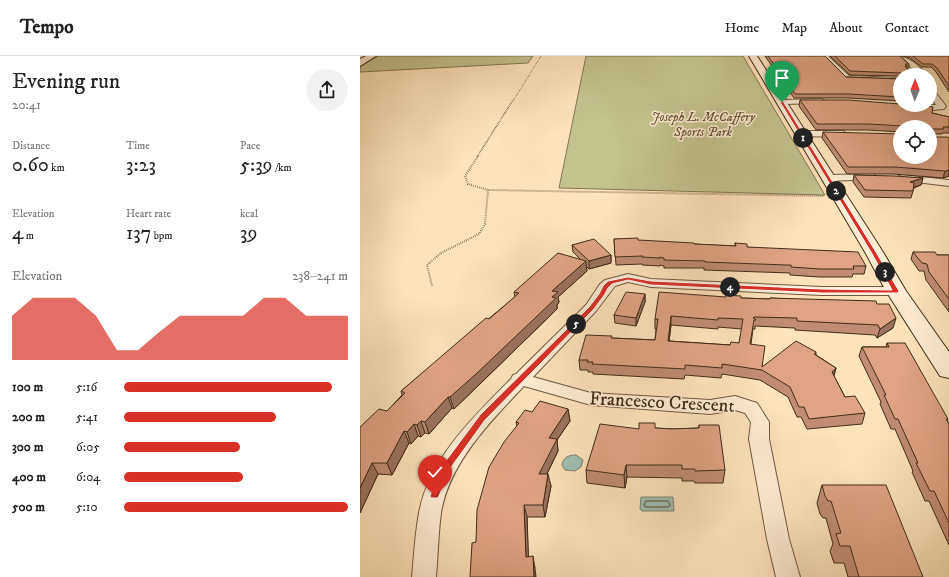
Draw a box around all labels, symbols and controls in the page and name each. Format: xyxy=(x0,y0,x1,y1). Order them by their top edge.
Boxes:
text: Tempo xyxy=(20,16,73,39)
text: Home xyxy=(725,19,759,37)
text: Map xyxy=(781,19,807,37)
text: About xyxy=(829,19,863,37)
text: Contact xyxy=(885,19,929,37)
pin xyxy=(765,61,799,102)
icon: arrive xyxy=(771,67,793,89)
text: Evening run xyxy=(12,68,120,95)
north arrow xyxy=(893,68,937,112)
map controls xyxy=(893,68,937,164)
button: share xyxy=(306,69,348,111)
text: 20:41 xyxy=(12,97,41,113)
park label: Joseph L. McCaffery Sports Park xyxy=(651,109,756,140)
button: locate xyxy=(893,120,937,164)
pin: 1 xyxy=(793,128,813,148)
text: 1 xyxy=(801,131,805,145)
text: Distance xyxy=(12,139,50,153)
text: Time xyxy=(126,139,150,153)
text: Pace xyxy=(240,139,260,153)
text: 0.60 xyxy=(12,153,49,178)
text: 3:23 xyxy=(126,153,156,178)
text: 5:39 xyxy=(240,153,273,178)
text: km xyxy=(49,161,65,175)
text: /km xyxy=(273,161,292,175)
pin: 2 xyxy=(826,181,846,201)
text: 2 xyxy=(833,184,839,198)
text: Elevation xyxy=(12,207,55,221)
text: Heart rate xyxy=(126,207,171,221)
text: kcal xyxy=(240,207,258,221)
text: 4 xyxy=(12,221,24,246)
text: 137 xyxy=(126,221,151,246)
text: 39 xyxy=(240,221,257,246)
text: m xyxy=(24,229,34,243)
text: bpm xyxy=(151,229,173,243)
pin: 3 xyxy=(875,262,895,282)
text: 3 xyxy=(883,265,887,279)
text: Elevation xyxy=(12,268,62,284)
text: 238–241 m xyxy=(292,268,348,284)
pin: 4 xyxy=(720,277,740,297)
text: 4 xyxy=(727,280,733,294)
pin: 5 xyxy=(566,314,586,334)
text: 5 xyxy=(573,317,579,331)
text: 100 m xyxy=(12,379,43,395)
text: 5:16 xyxy=(76,379,97,395)
street label: Francesco Crescent xyxy=(589,387,735,418)
text: 200 m xyxy=(12,409,45,425)
text: 5:41 xyxy=(76,409,98,425)
text: 300 m xyxy=(12,439,43,455)
text: 6:05 xyxy=(76,439,100,455)
pin xyxy=(418,455,452,496)
icon: check xyxy=(424,461,446,483)
text: 400 m xyxy=(12,469,46,485)
text: 6:04 xyxy=(76,469,101,485)
text: 500 m xyxy=(12,499,45,515)
text: 5:10 xyxy=(76,499,98,515)

